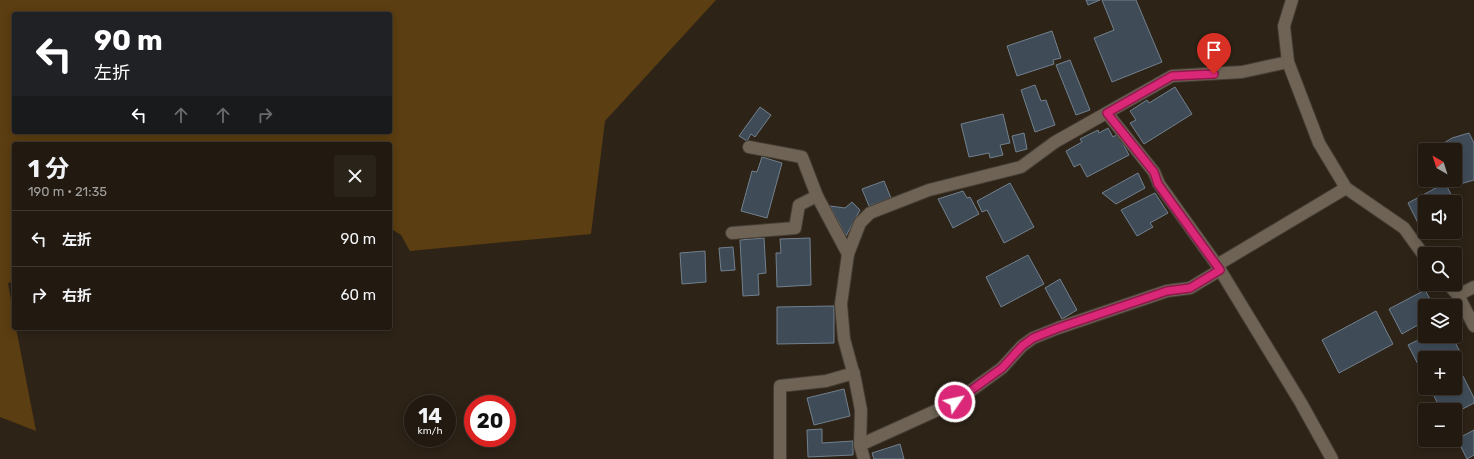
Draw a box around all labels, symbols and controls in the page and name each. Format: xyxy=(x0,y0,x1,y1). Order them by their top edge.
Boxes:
text: 90 m xyxy=(94,24,163,57)
icon: left xyxy=(28,28,80,80)
pin xyxy=(1197,33,1231,74)
icon: arrive xyxy=(1203,39,1225,61)
text: 左折 xyxy=(94,62,130,84)
icon: left xyxy=(128,104,150,126)
icon: ahead xyxy=(170,104,192,126)
icon: ahead xyxy=(212,104,234,126)
icon: right xyxy=(254,104,276,126)
north arrow xyxy=(1418,143,1462,187)
map controls xyxy=(1418,143,1462,447)
text: 1 分 xyxy=(28,155,69,183)
button: close xyxy=(334,155,376,197)
text: 190 m · 21:35 xyxy=(28,184,107,199)
button: sound xyxy=(1418,195,1462,239)
icon: left xyxy=(28,228,50,250)
text: 90 m xyxy=(341,230,376,248)
text: 左折 xyxy=(62,231,92,249)
button: search xyxy=(1418,247,1462,291)
icon: right xyxy=(28,284,50,306)
text: 60 m xyxy=(340,286,376,304)
text: 右折 xyxy=(62,287,92,305)
button: layers xyxy=(1418,299,1462,343)
button: + xyxy=(1418,351,1462,395)
position arrow xyxy=(934,381,976,423)
speed limit sign: 20 xyxy=(464,395,516,447)
button: − xyxy=(1418,403,1462,447)
text: 14 xyxy=(418,404,442,428)
text: km/h xyxy=(418,425,442,437)

